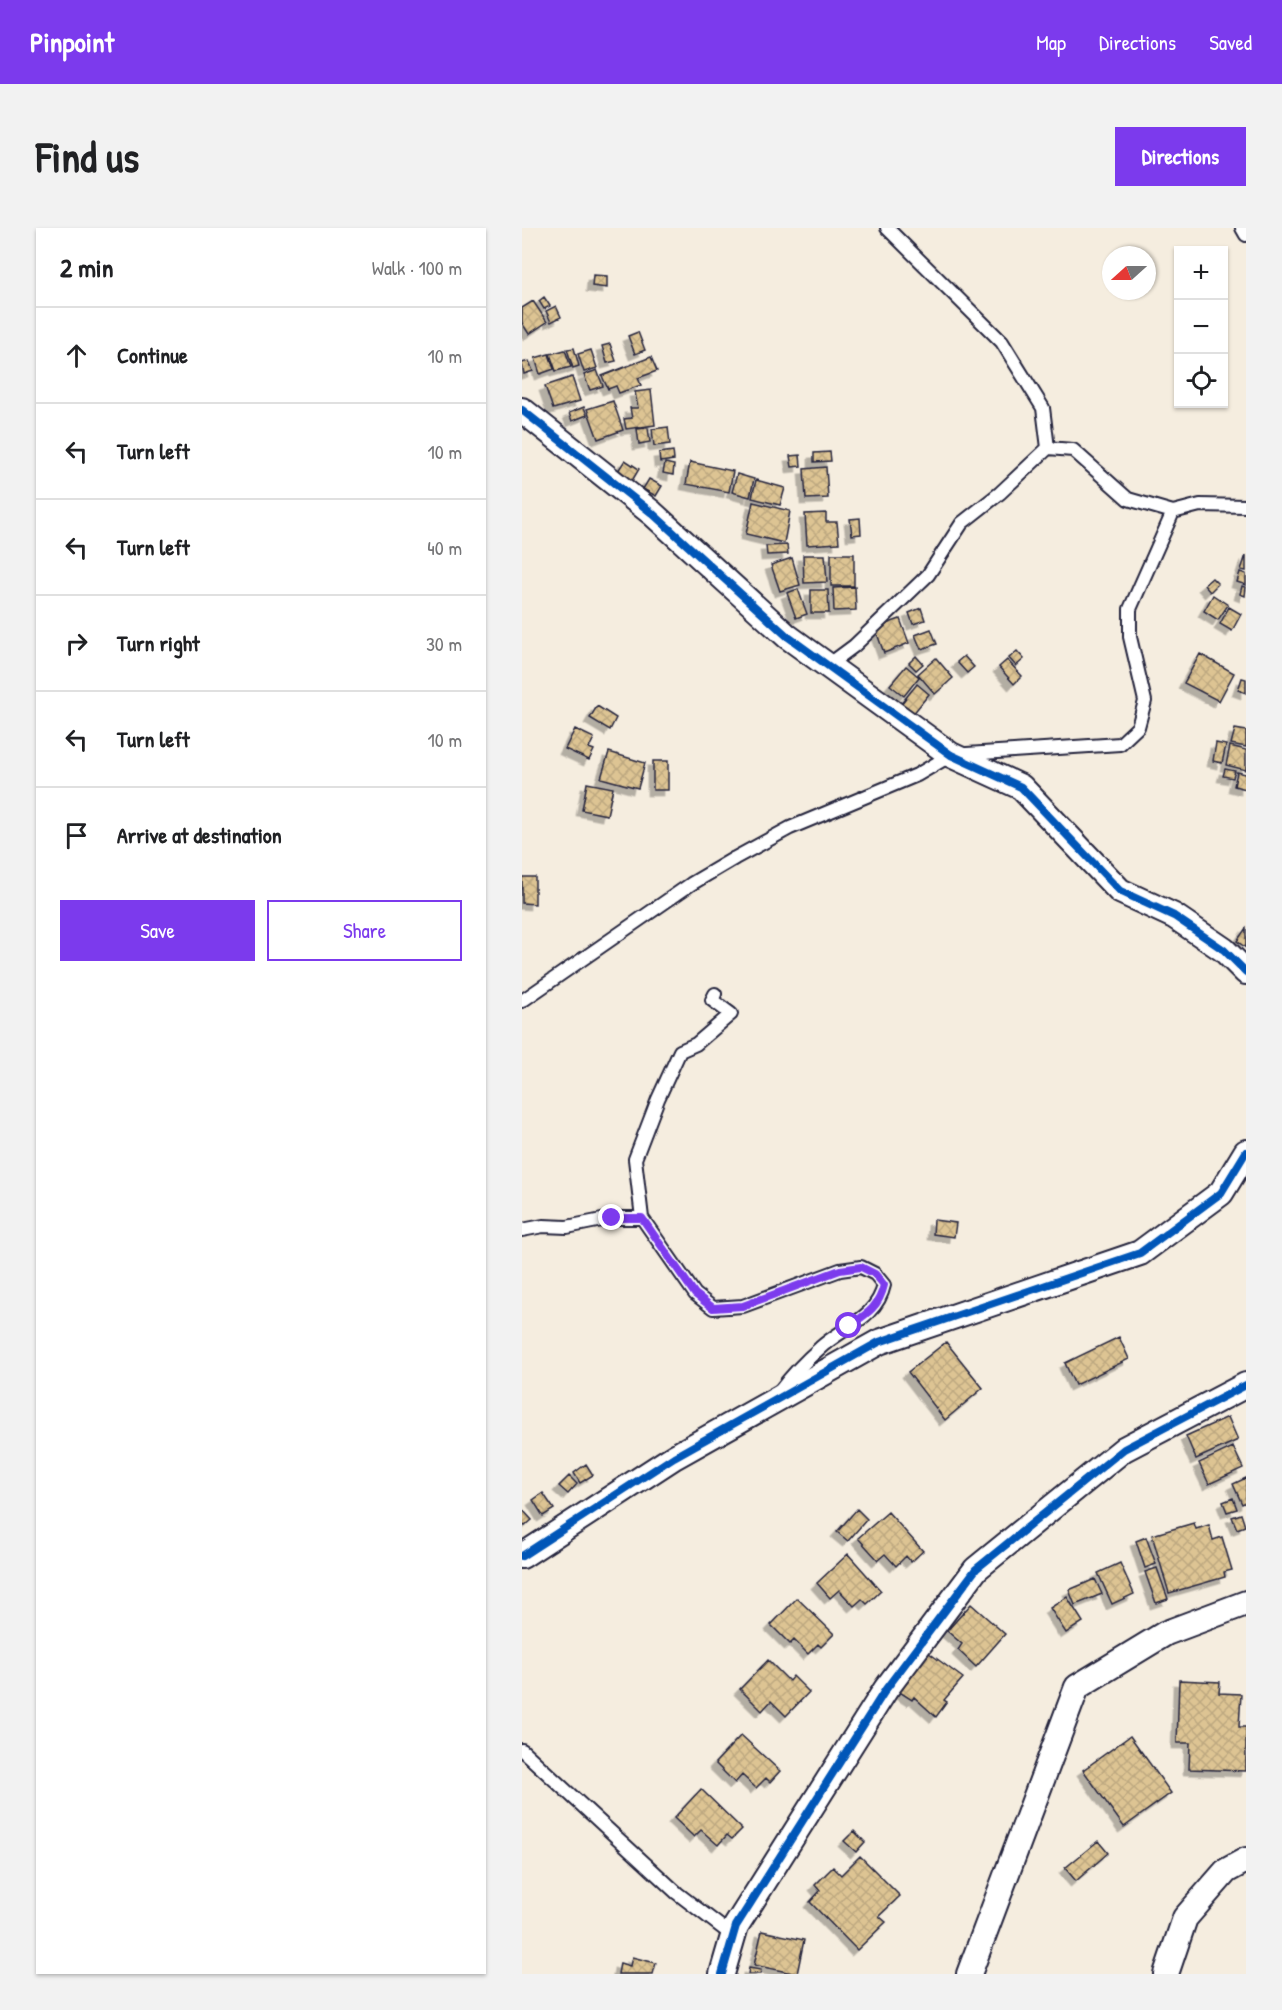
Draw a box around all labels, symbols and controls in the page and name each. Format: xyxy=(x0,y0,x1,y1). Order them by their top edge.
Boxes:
text: Pinpoint xyxy=(30,23,114,61)
text: Map xyxy=(1036,28,1066,57)
text: Directions xyxy=(1099,28,1176,57)
text: Saved xyxy=(1209,28,1252,57)
button: Directions xyxy=(1115,127,1246,186)
text: Find us xyxy=(36,128,139,185)
north arrow xyxy=(1102,246,1156,300)
map controls xyxy=(1174,246,1228,408)
button: + xyxy=(1174,246,1228,300)
text: 2 min xyxy=(60,250,113,285)
text: Walk · 100 m xyxy=(372,254,462,281)
button: − xyxy=(1174,300,1228,354)
icon: ahead xyxy=(60,339,93,372)
text: Continue xyxy=(117,340,188,370)
text: 10 m xyxy=(428,342,462,369)
button: locate xyxy=(1174,354,1228,408)
icon: left xyxy=(60,435,93,468)
text: Turn left xyxy=(117,436,190,466)
text: 10 m xyxy=(428,438,462,465)
icon: left xyxy=(60,531,93,564)
text: Turn left xyxy=(117,532,190,562)
text: 40 m xyxy=(427,534,462,561)
icon: right xyxy=(60,627,93,660)
text: Turn right xyxy=(117,628,200,658)
text: 30 m xyxy=(426,630,462,657)
icon: left xyxy=(60,723,93,756)
text: Turn left xyxy=(117,724,190,754)
text: 10 m xyxy=(428,726,462,753)
icon: arrive xyxy=(60,819,93,852)
text: Arrive at destination xyxy=(117,820,282,850)
button: Save xyxy=(60,900,255,961)
button: Share xyxy=(267,900,462,961)
route end xyxy=(598,1204,624,1230)
route start xyxy=(835,1312,861,1338)

